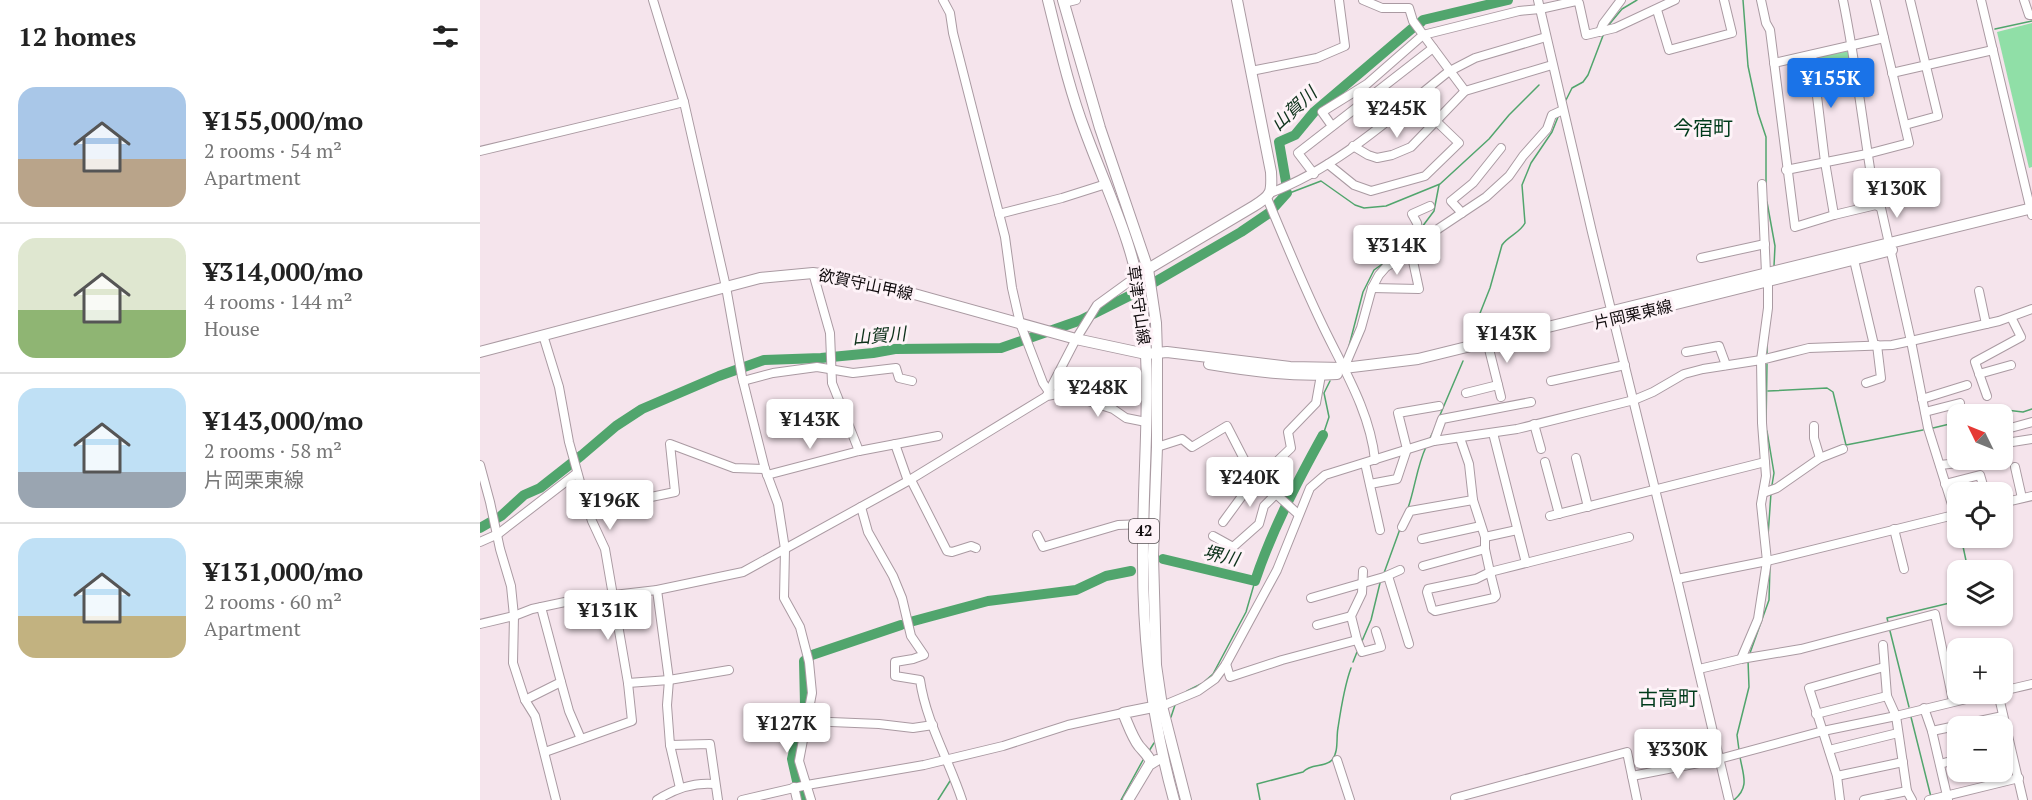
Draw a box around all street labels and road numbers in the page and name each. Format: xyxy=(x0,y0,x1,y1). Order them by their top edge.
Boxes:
street label: 欲賀守山甲線 xyxy=(817,263,915,305)
street label: 草津守山線 xyxy=(1123,264,1155,346)
street label: 片岡栗東線 xyxy=(1592,294,1674,334)
road number: 42 xyxy=(1129,519,1159,543)

